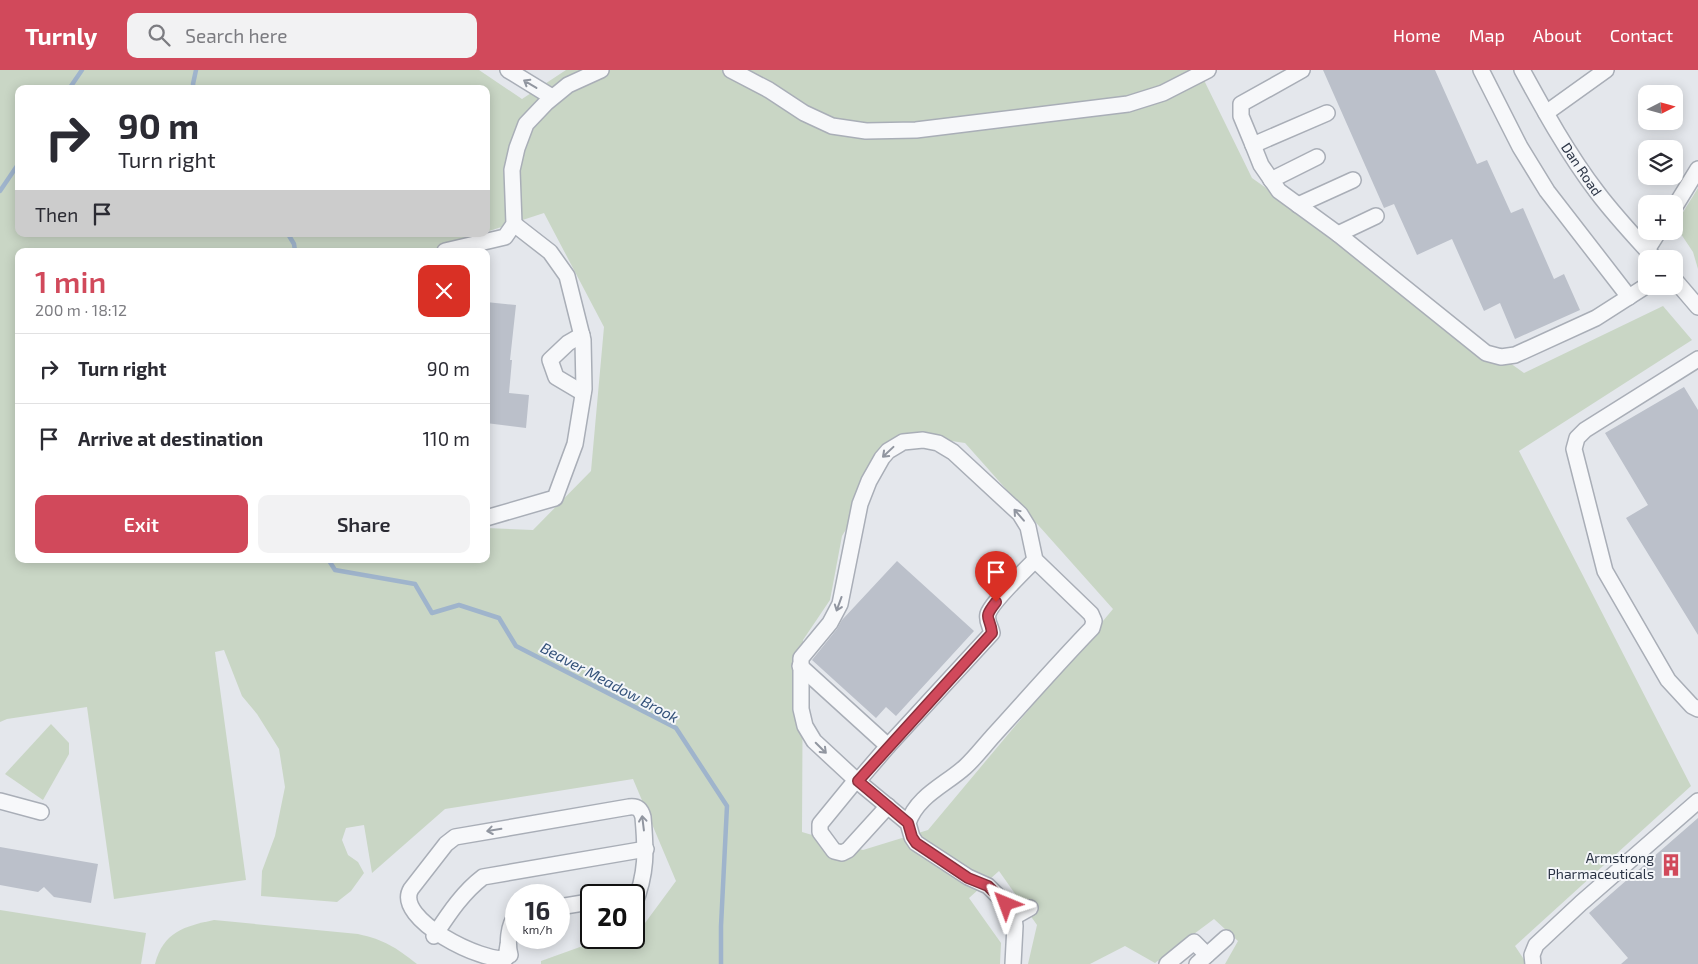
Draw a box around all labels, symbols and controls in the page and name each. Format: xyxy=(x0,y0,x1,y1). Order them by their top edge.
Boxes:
search box xyxy=(127,13,477,58)
text: Turnly xyxy=(25,21,97,50)
icon: search xyxy=(145,21,173,49)
text: Search here xyxy=(185,24,287,47)
text: Home xyxy=(1393,24,1441,46)
text: Map xyxy=(1469,24,1505,46)
text: About xyxy=(1533,24,1582,46)
text: Contact xyxy=(1610,24,1673,46)
one-way arrow xyxy=(523,78,537,88)
north arrow xyxy=(1638,85,1682,130)
map controls xyxy=(1638,85,1683,295)
text: 90 m xyxy=(118,104,199,146)
icon: right xyxy=(35,105,100,170)
street label: Dan Road xyxy=(1558,139,1606,199)
button: layers xyxy=(1638,140,1683,185)
text: Turn right xyxy=(118,146,216,172)
button: + xyxy=(1638,195,1683,240)
icon: arrive xyxy=(88,200,116,228)
text: Then xyxy=(35,203,78,226)
button: − xyxy=(1638,250,1683,295)
text: 1 min xyxy=(35,263,106,299)
button: close xyxy=(418,265,470,317)
text: 200 m · 18:12 xyxy=(35,300,127,319)
icon: right xyxy=(35,355,63,383)
text: Turn right xyxy=(78,357,166,380)
text: 90 m xyxy=(427,357,470,380)
icon: arrive xyxy=(35,425,63,453)
text: Arrive at destination xyxy=(78,427,263,450)
text: 110 m xyxy=(423,427,470,450)
one-way arrow xyxy=(882,446,895,458)
button: Exit xyxy=(35,495,248,553)
button: Share xyxy=(258,495,470,553)
one-way arrow xyxy=(1014,508,1025,521)
pin xyxy=(975,551,1017,602)
icon: arrive xyxy=(982,558,1010,586)
one-way arrow xyxy=(834,596,843,611)
water label: Beaver Meadow Brook xyxy=(538,638,682,726)
one-way arrow xyxy=(815,741,827,754)
one-way arrow xyxy=(638,815,648,831)
one-way arrow xyxy=(487,825,503,835)
place label: Armstrong Pharmaceuticals xyxy=(1548,849,1654,882)
building icon: Armstrong Pharmaceuticals xyxy=(1658,852,1684,878)
position arrow xyxy=(979,877,1031,929)
speed limit sign: 20 xyxy=(580,884,645,949)
text: 16 xyxy=(525,895,550,925)
text: km/h xyxy=(523,922,552,936)

